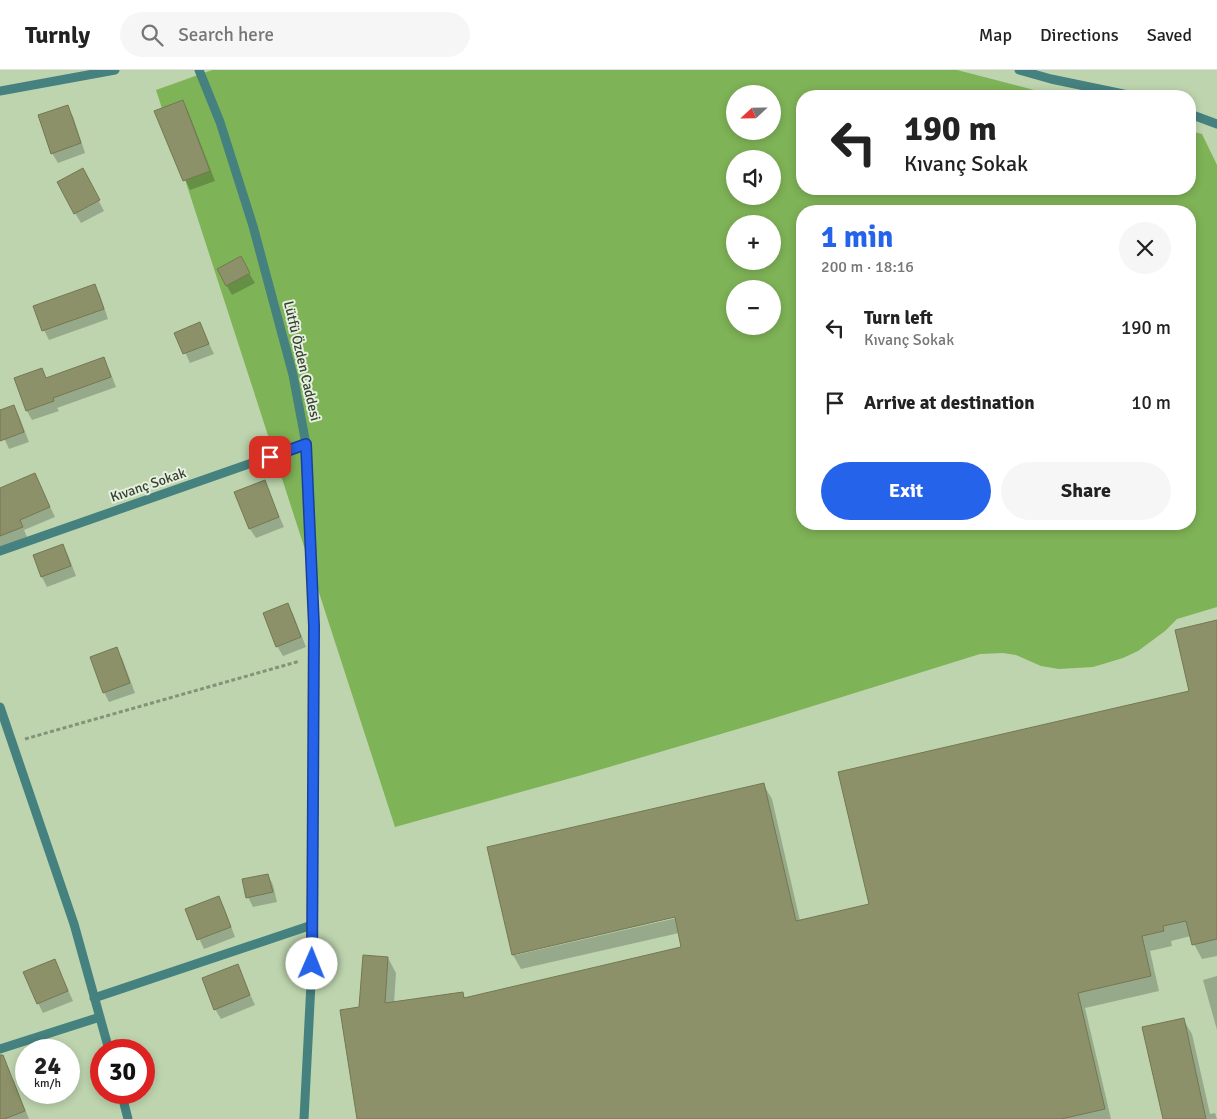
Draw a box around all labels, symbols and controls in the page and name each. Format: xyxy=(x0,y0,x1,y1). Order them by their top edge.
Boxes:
search box xyxy=(120,12,470,57)
text: Turnly xyxy=(25,20,90,50)
icon: search xyxy=(138,21,166,49)
text: Search here xyxy=(178,23,274,47)
text: Map xyxy=(979,24,1012,46)
text: Directions xyxy=(1040,24,1119,46)
text: Saved xyxy=(1147,24,1192,46)
north arrow xyxy=(726,85,781,140)
map controls xyxy=(726,85,781,335)
text: 190 m xyxy=(904,107,997,150)
icon: left xyxy=(821,110,886,175)
button: sound xyxy=(726,150,781,205)
text: Kıvanç Sokak xyxy=(904,150,1028,177)
button: + xyxy=(726,215,781,270)
text: 1 min xyxy=(821,219,893,256)
button: close xyxy=(1119,222,1171,274)
text: 200 m · 18:16 xyxy=(821,257,914,277)
button: − xyxy=(726,280,781,335)
street label: Lütfü Özden Caddesi xyxy=(280,299,324,423)
text: Turn left xyxy=(864,306,933,330)
icon: left xyxy=(821,314,849,342)
text: 190 m xyxy=(1121,316,1171,340)
text: Kıvanç Sokak xyxy=(864,330,954,350)
icon: arrive xyxy=(821,389,849,417)
text: Arrive at destination xyxy=(864,391,1035,415)
text: 10 m xyxy=(1131,391,1171,415)
pin xyxy=(249,436,291,478)
icon: arrive xyxy=(256,443,284,471)
button: Exit xyxy=(821,462,991,520)
button: Share xyxy=(1001,462,1171,520)
street label: Kıvanç Sokak xyxy=(108,464,188,506)
position arrow xyxy=(285,937,337,989)
speed limit sign: 30 xyxy=(90,1039,155,1104)
text: 24 xyxy=(34,1050,61,1081)
text: km/h xyxy=(34,1076,61,1091)

